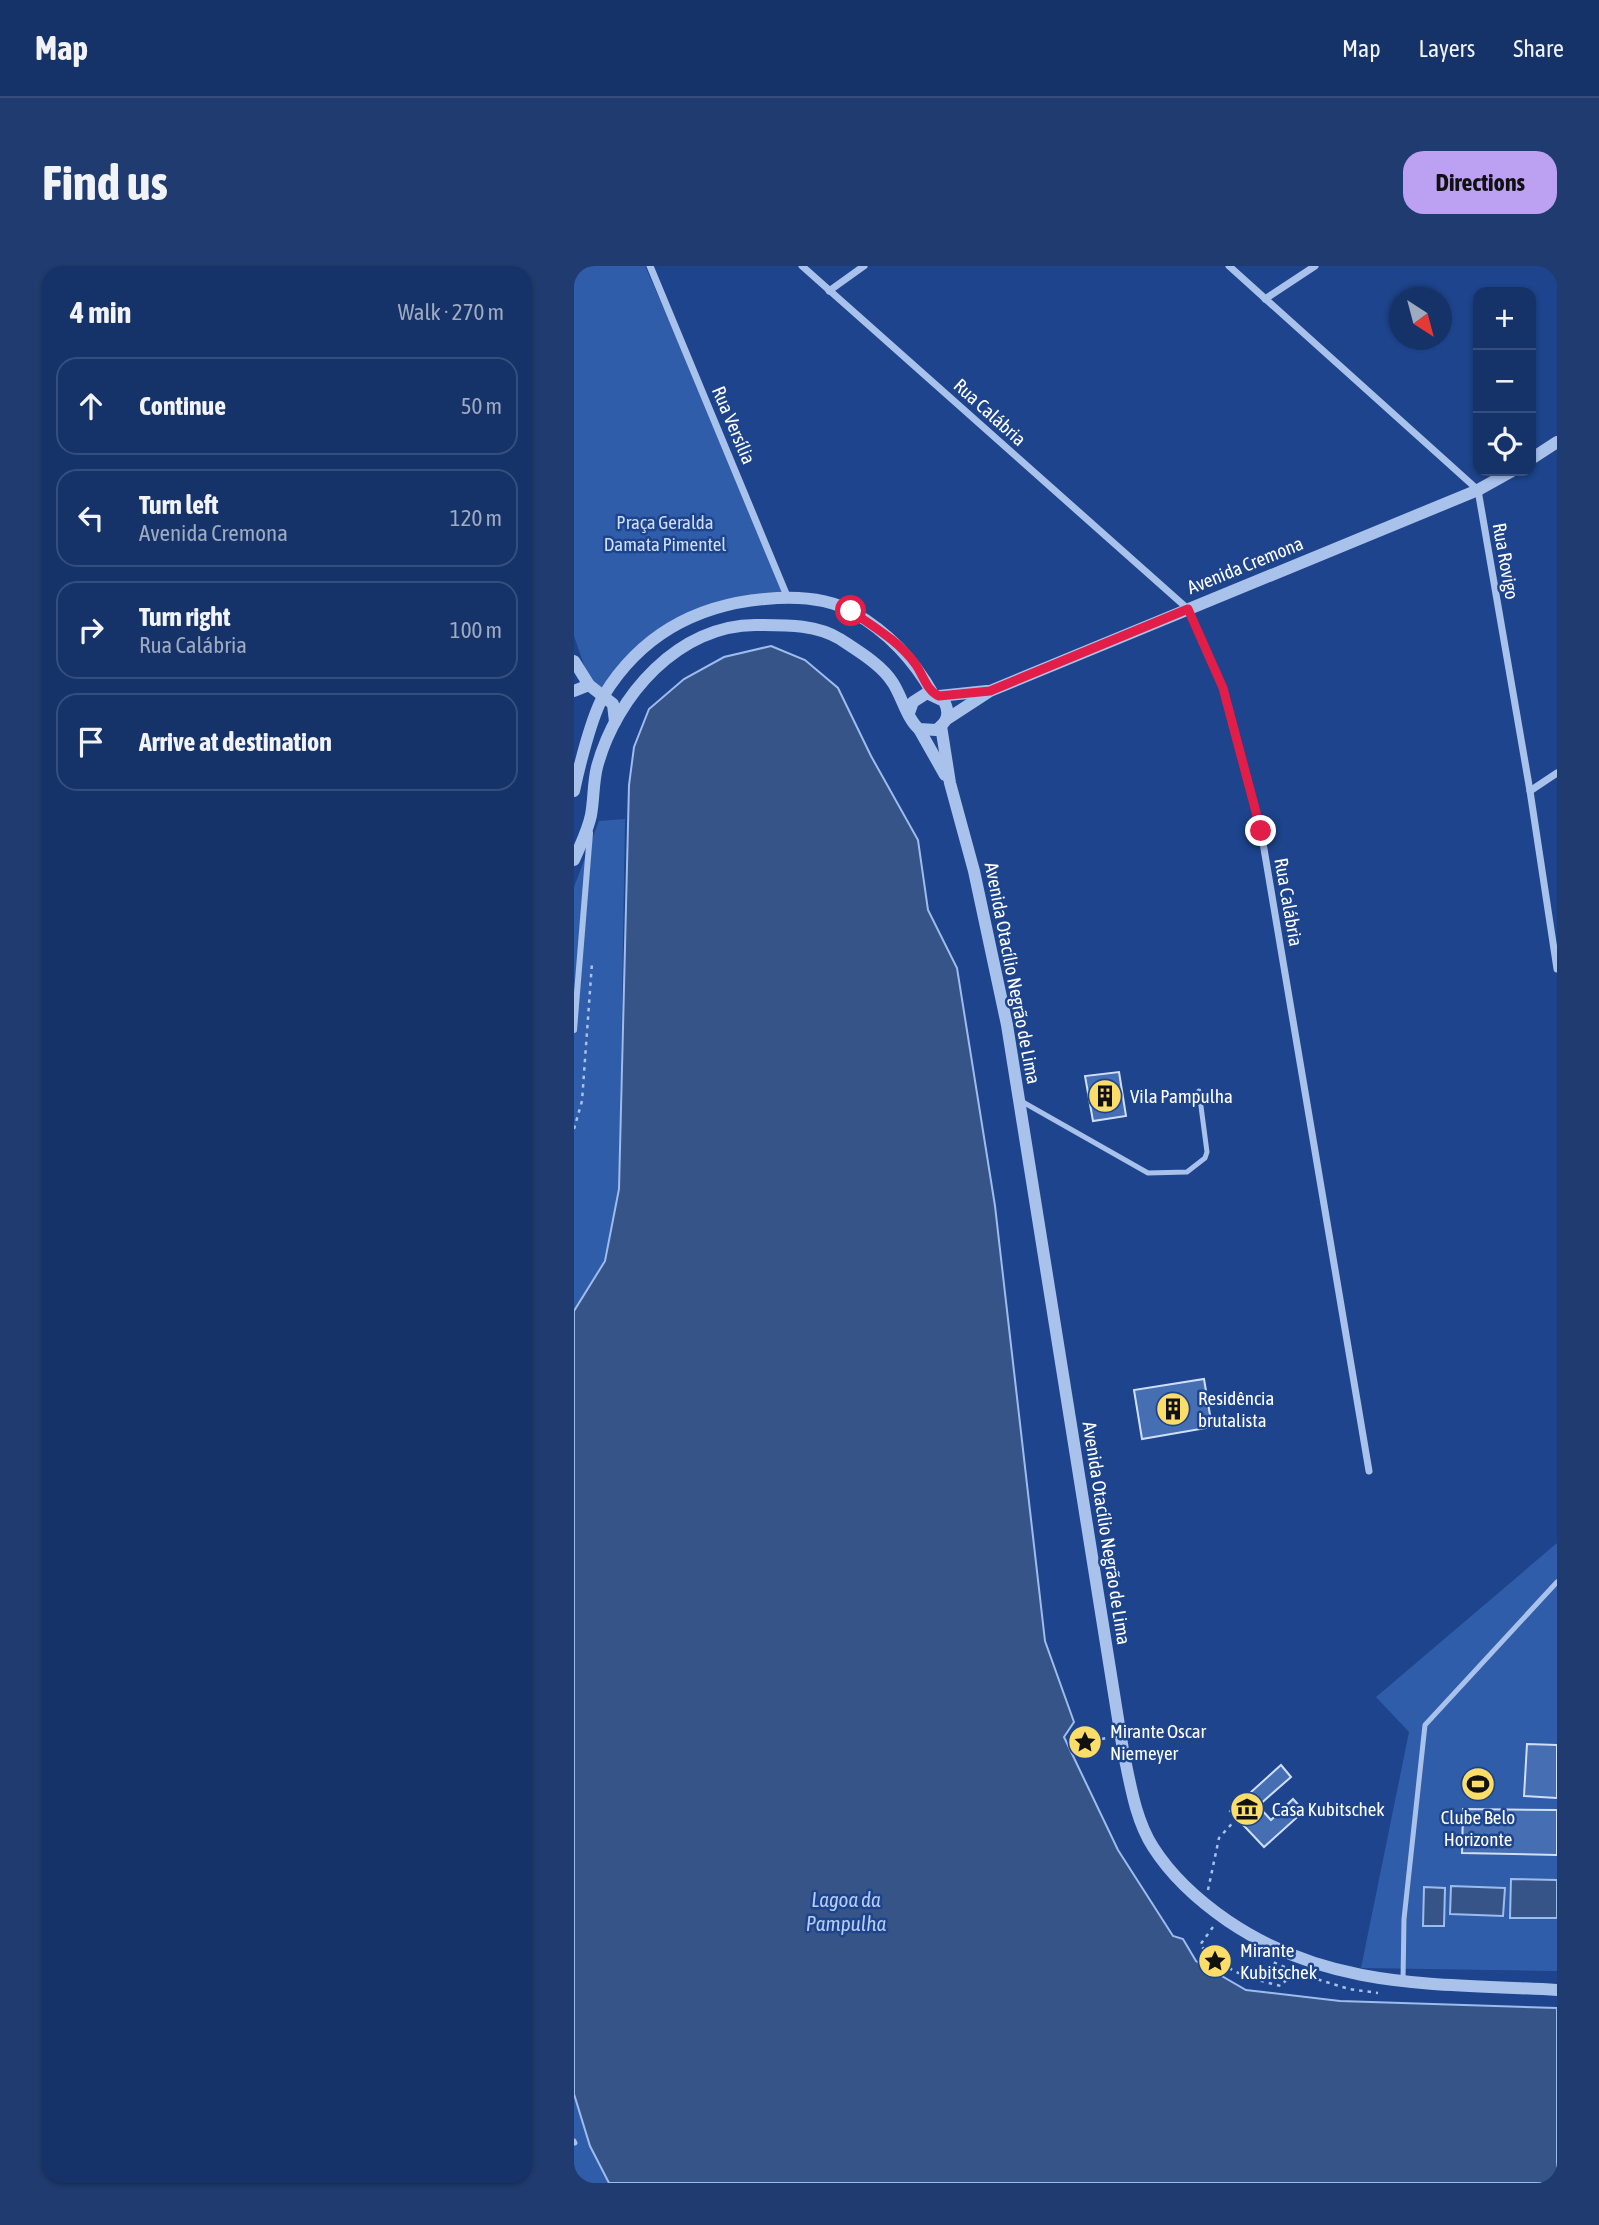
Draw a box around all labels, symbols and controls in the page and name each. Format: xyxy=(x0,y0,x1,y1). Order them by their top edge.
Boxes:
text: Map xyxy=(35,29,88,67)
text: Map xyxy=(1342,35,1381,62)
text: Layers xyxy=(1419,35,1475,62)
text: Share xyxy=(1513,35,1564,62)
button: Directions xyxy=(1403,151,1557,214)
text: Find us xyxy=(42,154,168,210)
north arrow xyxy=(1389,287,1452,350)
map controls xyxy=(1473,287,1536,476)
button: + xyxy=(1473,287,1536,350)
text: 4 min xyxy=(70,295,131,329)
text: Walk · 270 m xyxy=(398,299,504,325)
button: − xyxy=(1473,350,1536,413)
street label: Rua Calábria xyxy=(949,374,1031,450)
street label: Rua Versília xyxy=(708,383,760,467)
icon: ahead xyxy=(72,387,110,425)
text: Continue xyxy=(139,391,226,421)
text: 50 m xyxy=(461,393,502,419)
button: locate xyxy=(1473,413,1536,476)
text: Turn left xyxy=(139,490,219,520)
icon: left xyxy=(72,499,110,537)
text: 120 m xyxy=(450,505,502,531)
park label: Praça Geralda Damata Pimentel xyxy=(604,511,726,555)
text: Avenida Cremona xyxy=(139,520,288,546)
street label: Rua Rovigo xyxy=(1488,521,1524,601)
street label: Avenida Cremona xyxy=(1184,532,1306,598)
route start xyxy=(835,595,866,626)
text: Turn right xyxy=(139,602,230,632)
icon: right xyxy=(72,611,110,649)
text: 100 m xyxy=(450,617,502,643)
text: Rua Calábria xyxy=(139,632,247,658)
icon: arrive xyxy=(72,723,110,761)
text: Arrive at destination xyxy=(139,727,332,757)
route end xyxy=(1245,815,1276,846)
street label: Rua Calábria xyxy=(1270,856,1308,948)
street label: Avenida Otacílio Negrão de Lima xyxy=(981,860,1045,1086)
building icon: Vila Pampulha xyxy=(1086,1077,1124,1115)
place label: Vila Pampulha xyxy=(1130,1085,1233,1107)
place label: Residência brutalista xyxy=(1198,1387,1274,1431)
building icon: Residência brutalista xyxy=(1154,1390,1192,1428)
street label: Avenida Otacílio Negrão de Lima xyxy=(1079,1420,1135,1646)
place label: Mirante Oscar Niemeyer xyxy=(1110,1720,1207,1764)
place icon: Mirante Oscar Niemeyer xyxy=(1066,1723,1104,1761)
sports icon: Clube Belo Horizonte xyxy=(1459,1765,1497,1803)
museum icon: Casa Kubitschek xyxy=(1228,1790,1266,1828)
place label: Casa Kubitschek xyxy=(1272,1798,1385,1820)
place label: Clube Belo Horizonte xyxy=(1441,1806,1515,1850)
water label: Lagoa da Pampulha xyxy=(806,1887,887,1935)
place label: Mirante Kubitschek xyxy=(1240,1939,1318,1983)
place icon: Mirante Kubitschek xyxy=(1196,1942,1234,1980)

